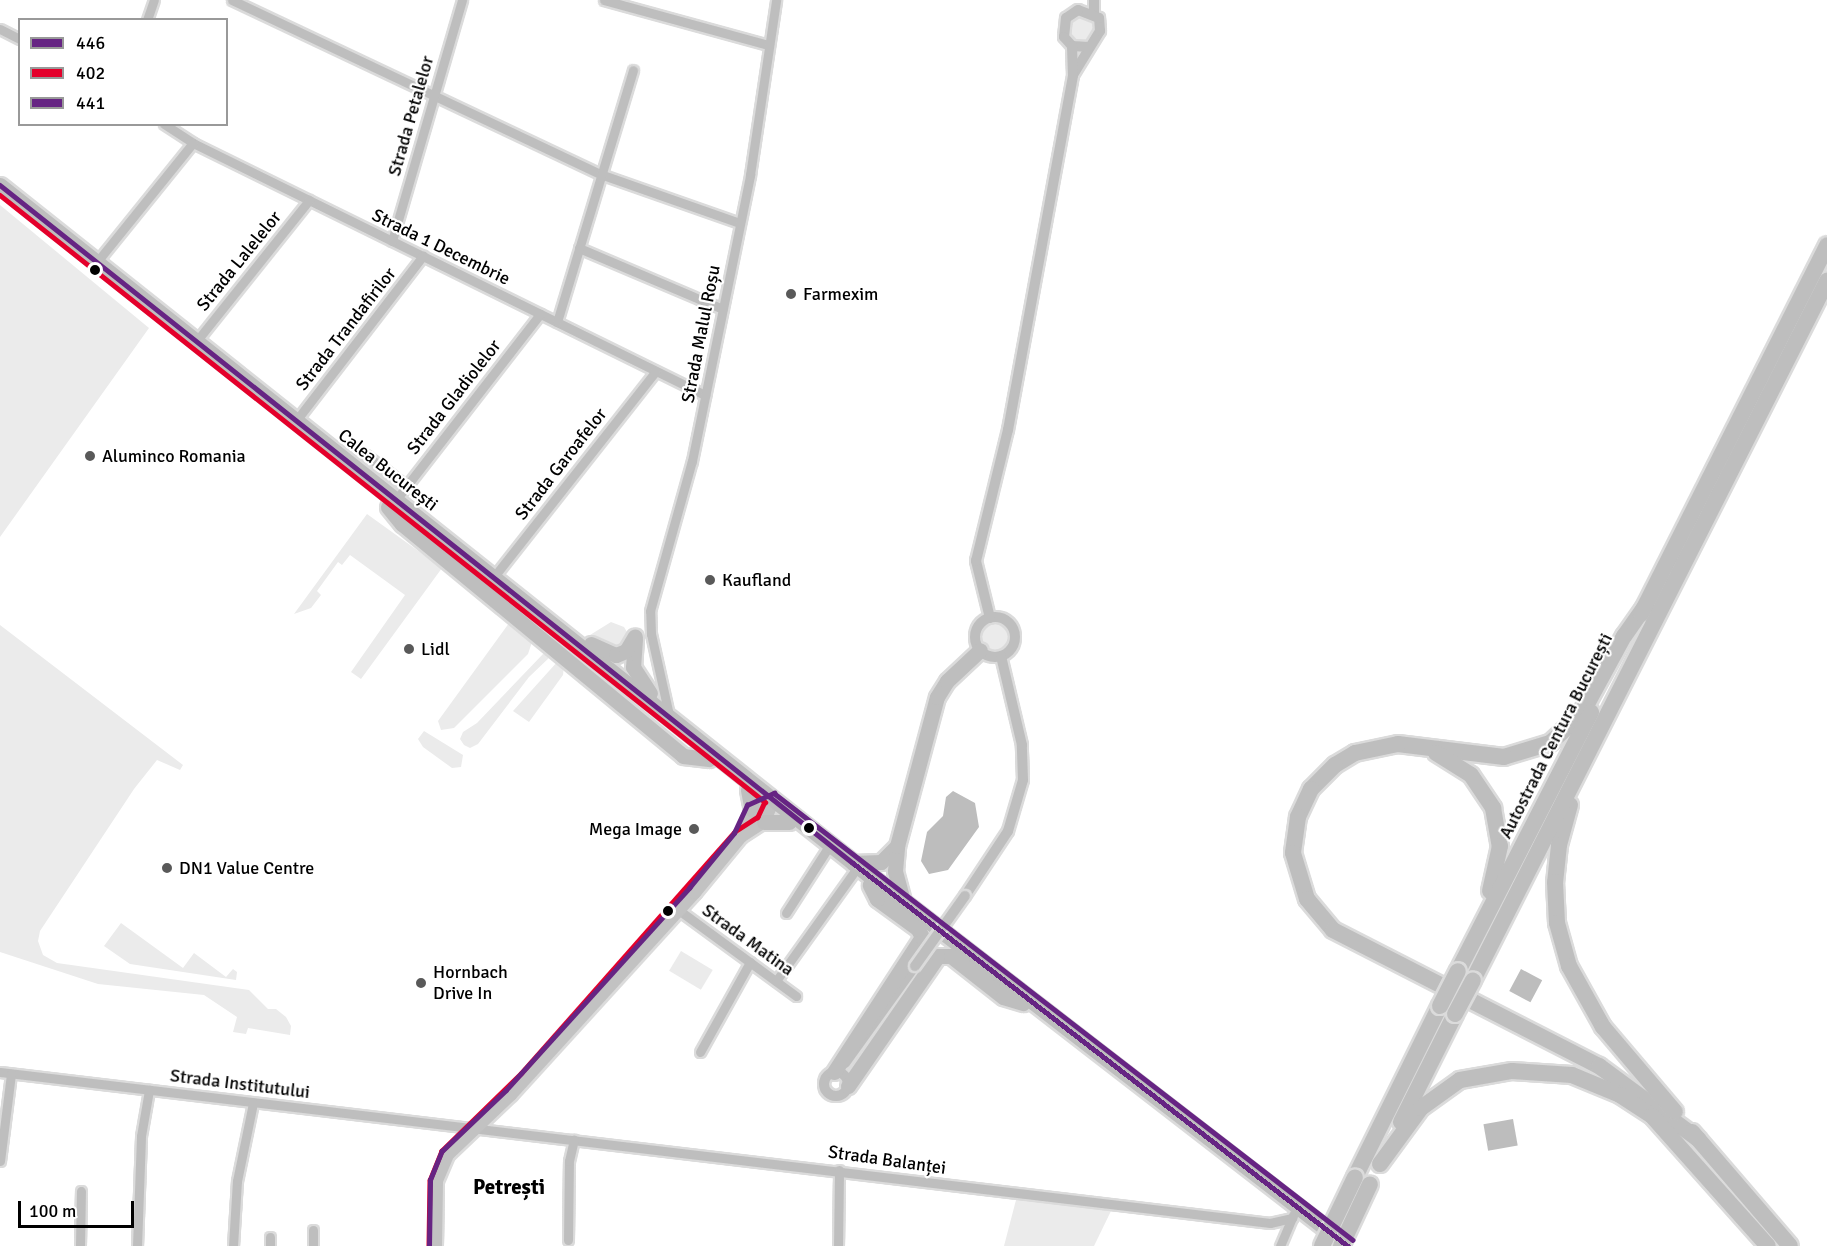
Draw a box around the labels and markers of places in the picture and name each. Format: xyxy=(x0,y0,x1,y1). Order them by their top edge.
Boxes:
unlabelled marker xyxy=(89,264,101,276)
place label: Farmexim xyxy=(803,283,878,305)
marker: Farmexim xyxy=(784,287,798,301)
place label: Aluminco Romania xyxy=(102,445,246,467)
marker: Aluminco Romania xyxy=(83,449,97,463)
place label: Kaufland xyxy=(722,569,791,591)
marker: Kaufland xyxy=(703,573,717,587)
place label: Lidl xyxy=(421,638,450,660)
marker: Lidl xyxy=(402,642,416,656)
place label: Mega Image xyxy=(589,818,682,840)
marker: Mega Image xyxy=(687,822,701,836)
unlabelled marker xyxy=(803,822,815,834)
place label: DN1 Value Centre xyxy=(179,857,314,879)
marker: DN1 Value Centre xyxy=(160,861,174,875)
unlabelled marker xyxy=(662,905,674,917)
place label: Hornbach Drive In xyxy=(433,962,508,1004)
marker: Hornbach Drive In xyxy=(414,976,428,990)

